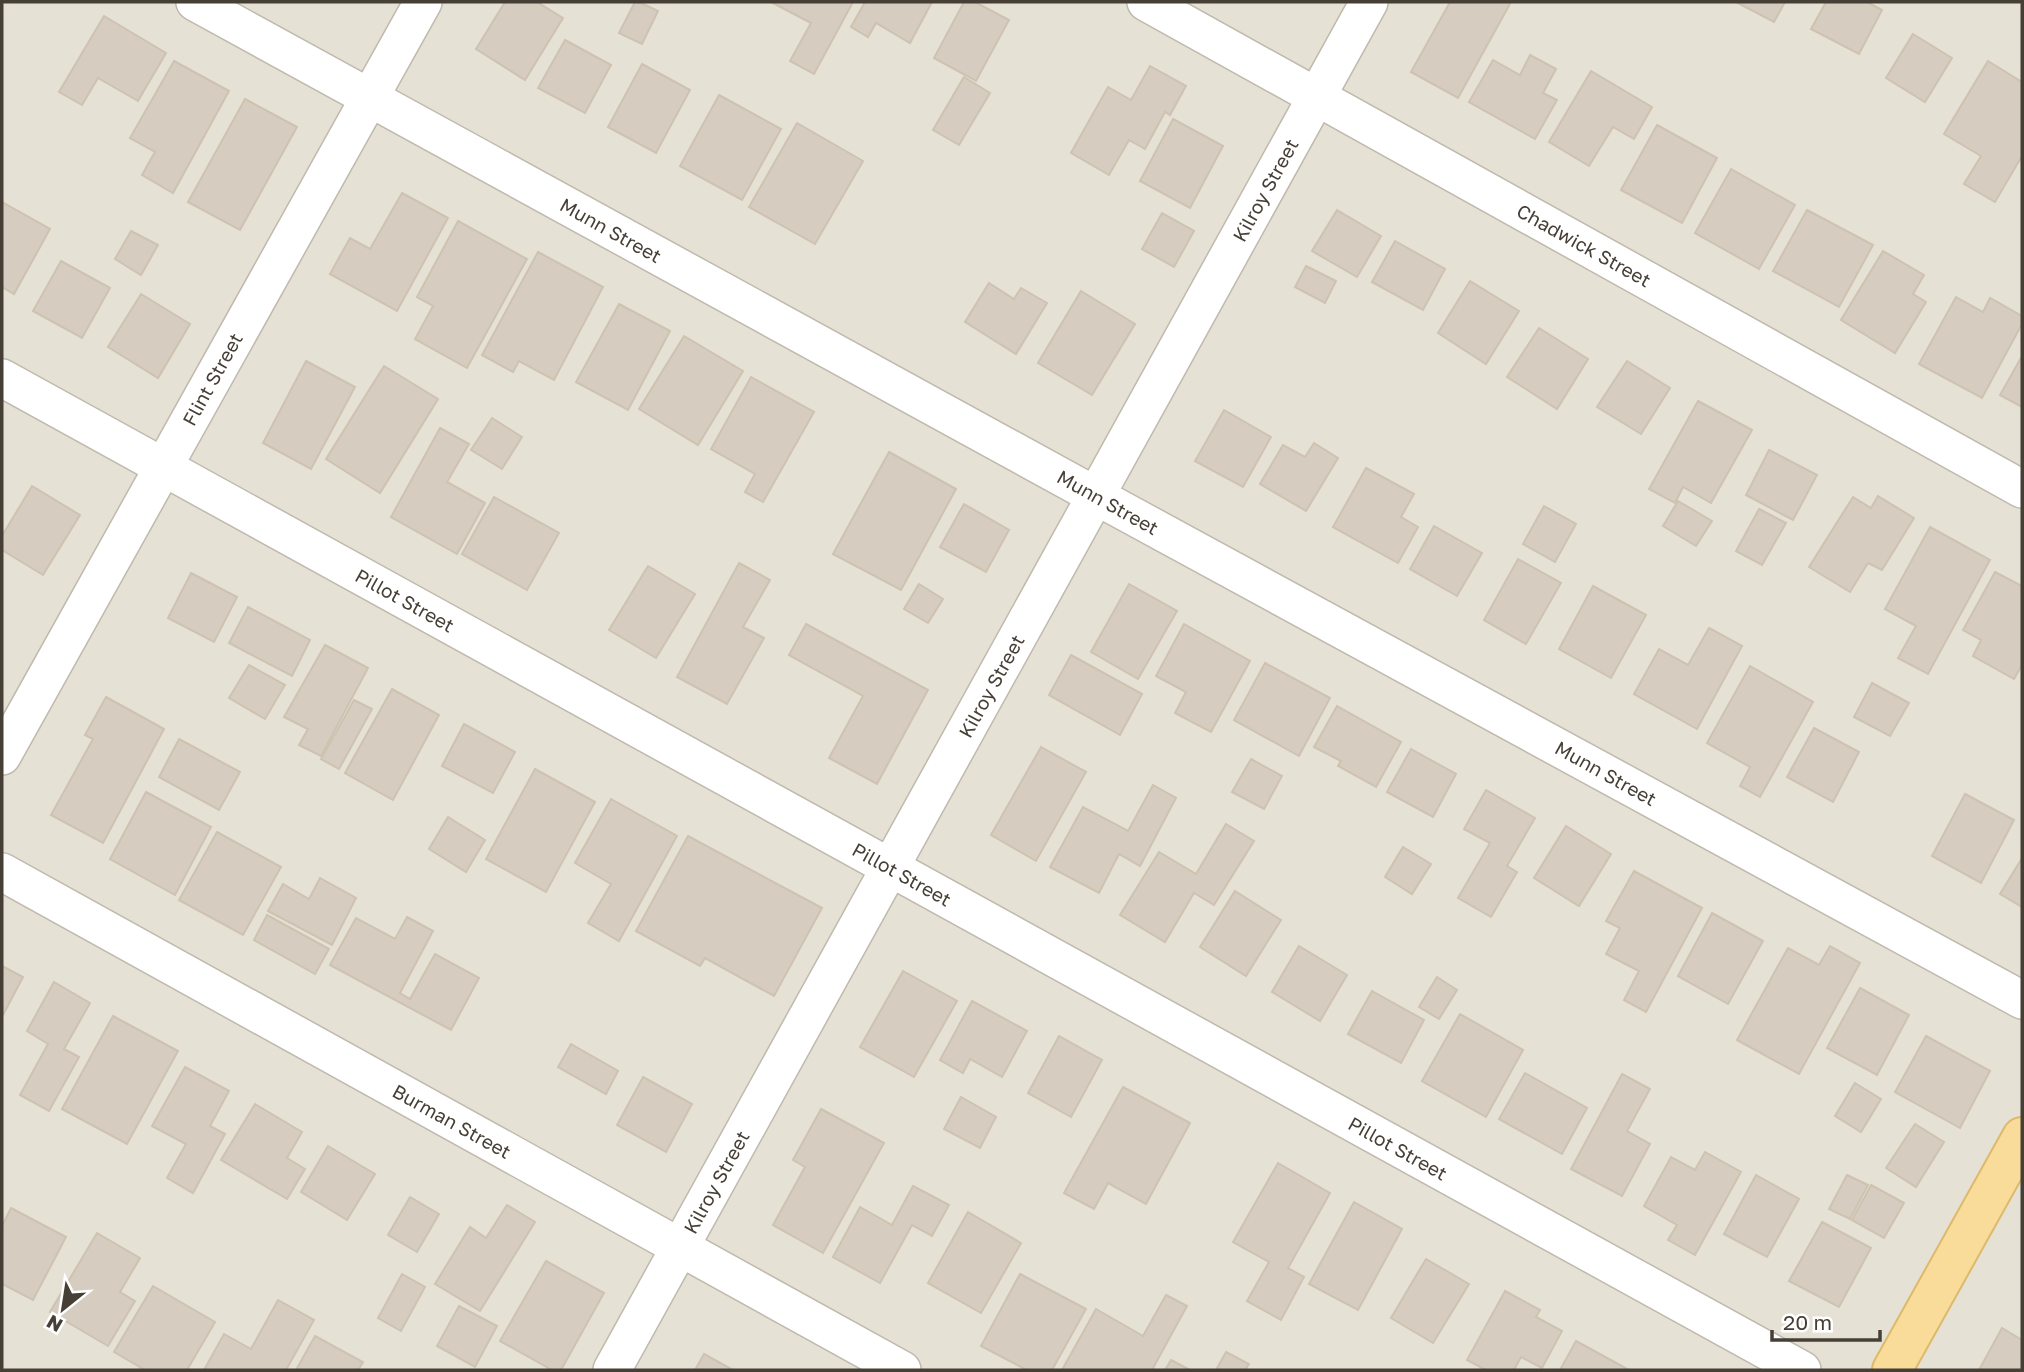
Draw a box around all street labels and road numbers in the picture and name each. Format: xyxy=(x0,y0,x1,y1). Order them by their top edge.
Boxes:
street label: Kilroy Street xyxy=(1227,135,1303,245)
street label: Munn Street xyxy=(556,193,666,267)
street label: Chadwick Street xyxy=(1513,199,1655,291)
street label: Flint Street xyxy=(177,329,247,429)
street label: Munn Street xyxy=(1053,465,1163,539)
street label: Pillot Street xyxy=(352,563,458,637)
street label: Kilroy Street xyxy=(953,631,1029,741)
street label: Munn Street xyxy=(1551,736,1661,810)
street label: Pillot Street xyxy=(849,837,955,911)
street label: Burman Street xyxy=(389,1079,515,1163)
street label: Pillot Street xyxy=(1345,1111,1451,1185)
street label: Kilroy Street xyxy=(678,1127,754,1237)

